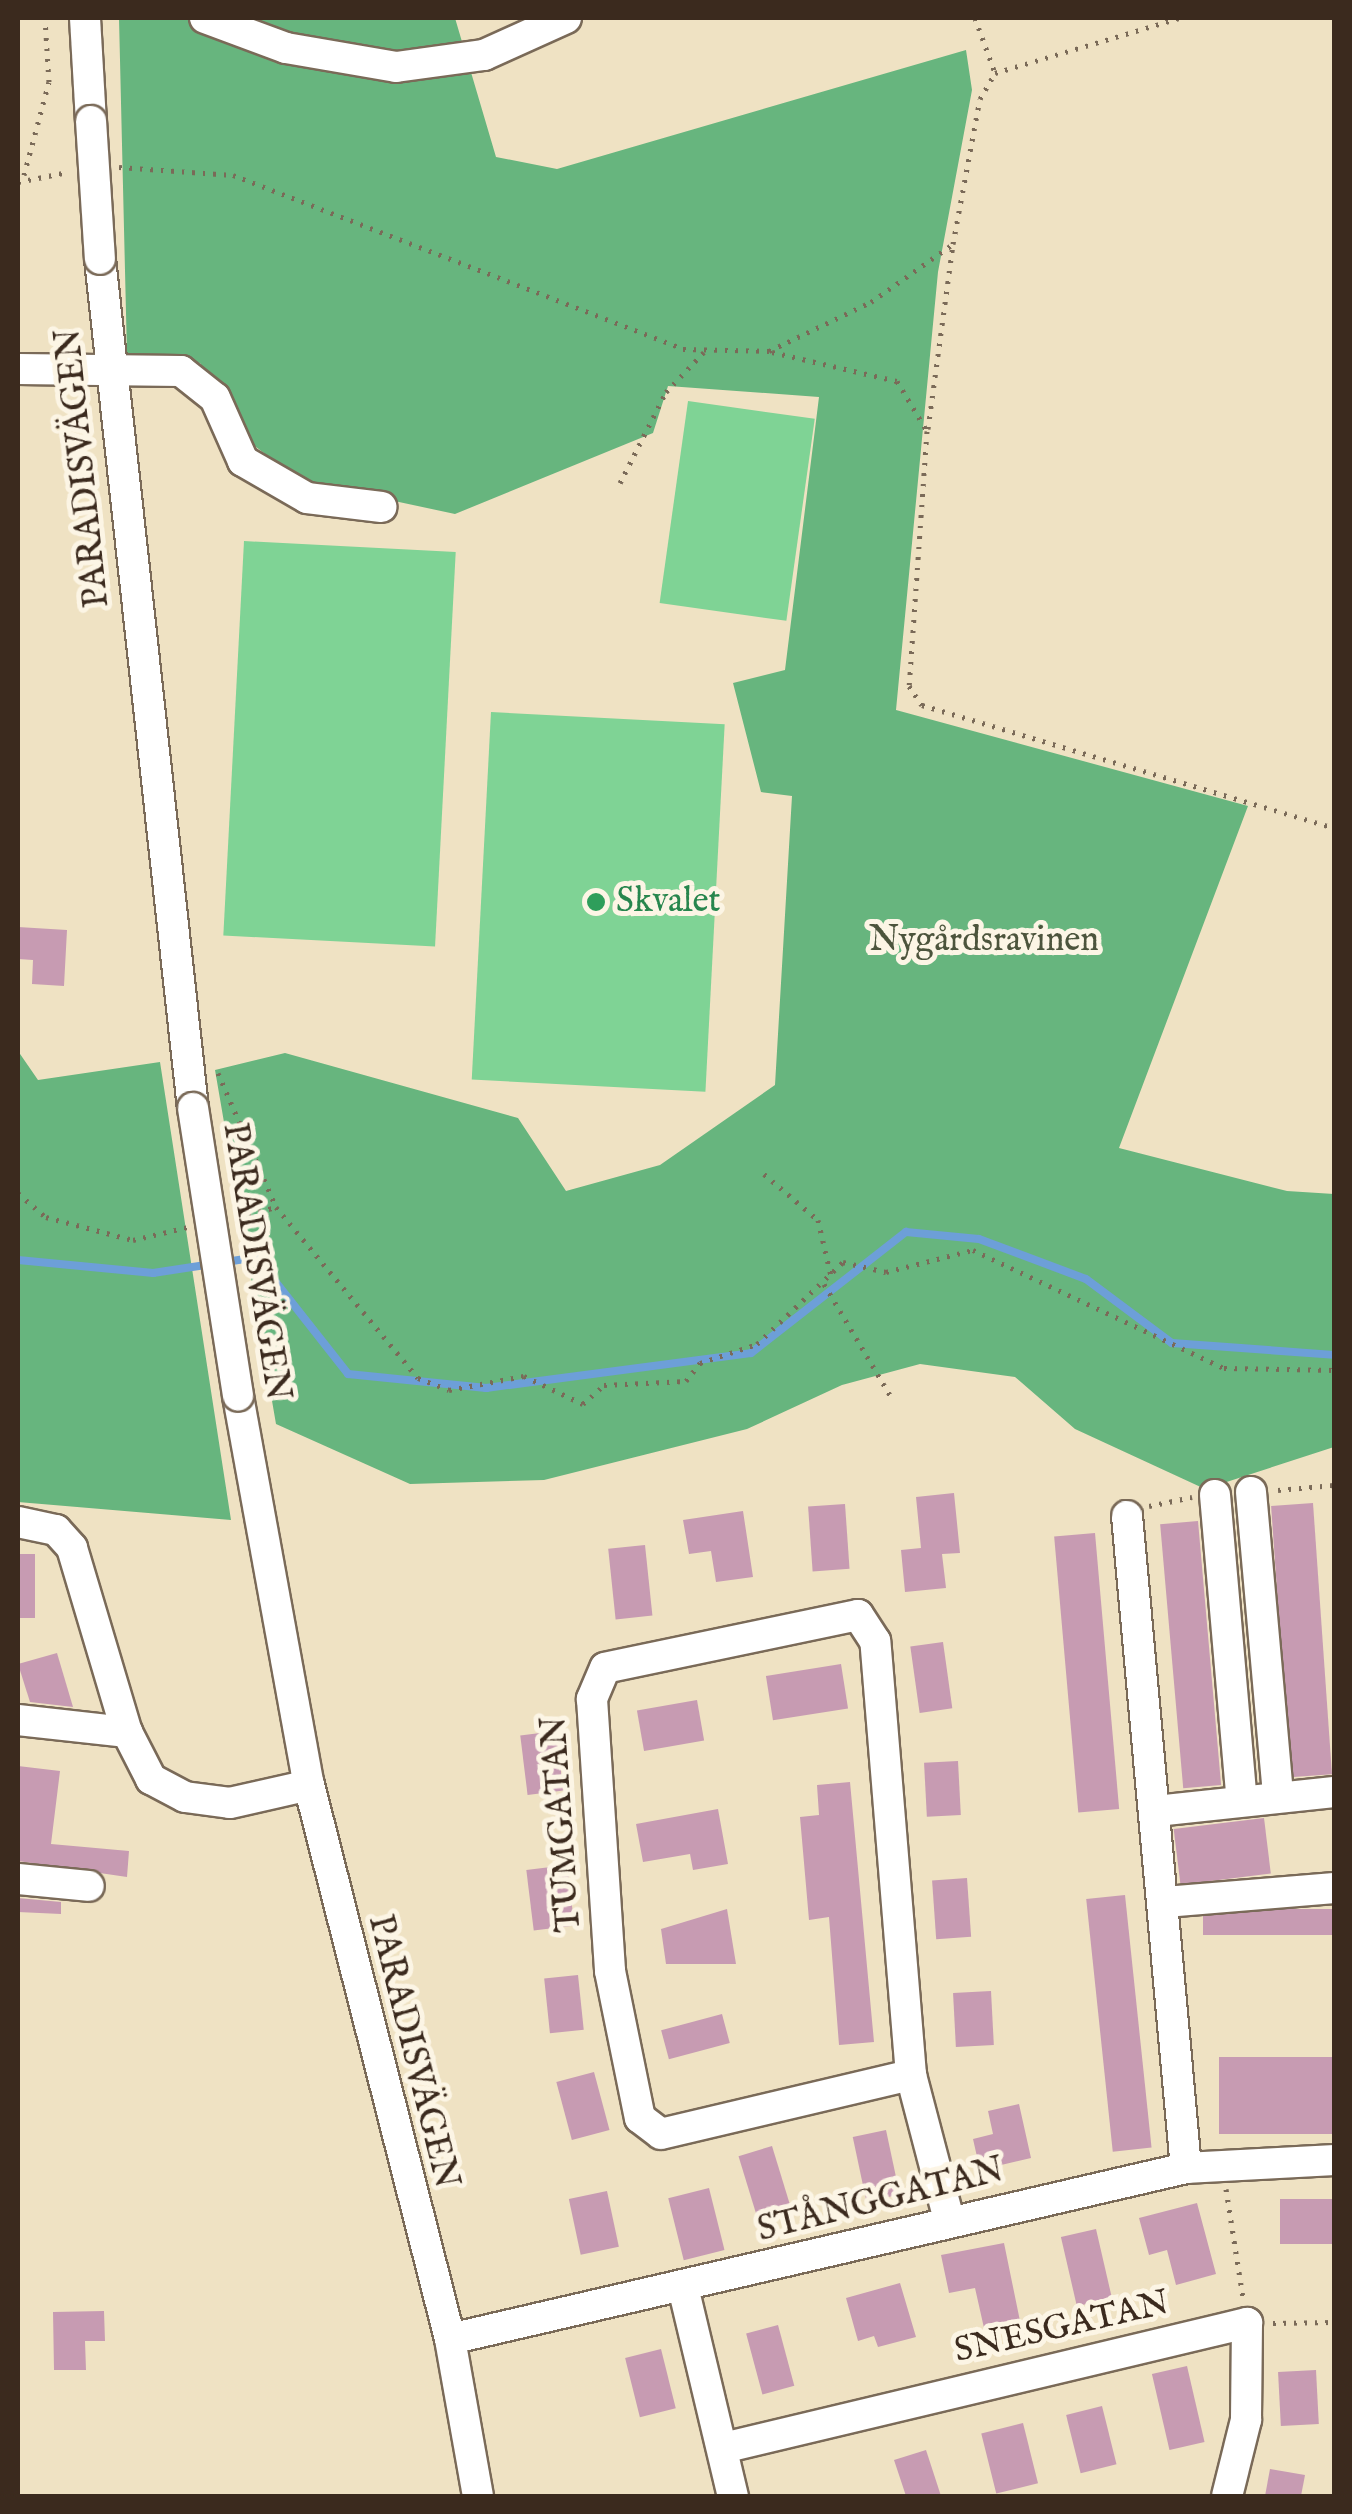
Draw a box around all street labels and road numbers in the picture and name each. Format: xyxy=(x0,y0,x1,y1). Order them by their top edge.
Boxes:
street label: PARADISVÄGEN xyxy=(48,326,120,610)
street label: PARADISVÄGEN xyxy=(212,1120,298,1404)
street label: TUMGATAN xyxy=(534,1714,592,1934)
street label: PARADISVÄGEN xyxy=(358,1911,466,2193)
street label: STÅNGGATAN xyxy=(753,2150,1009,2252)
street label: SNESGATAN xyxy=(950,2283,1174,2373)

